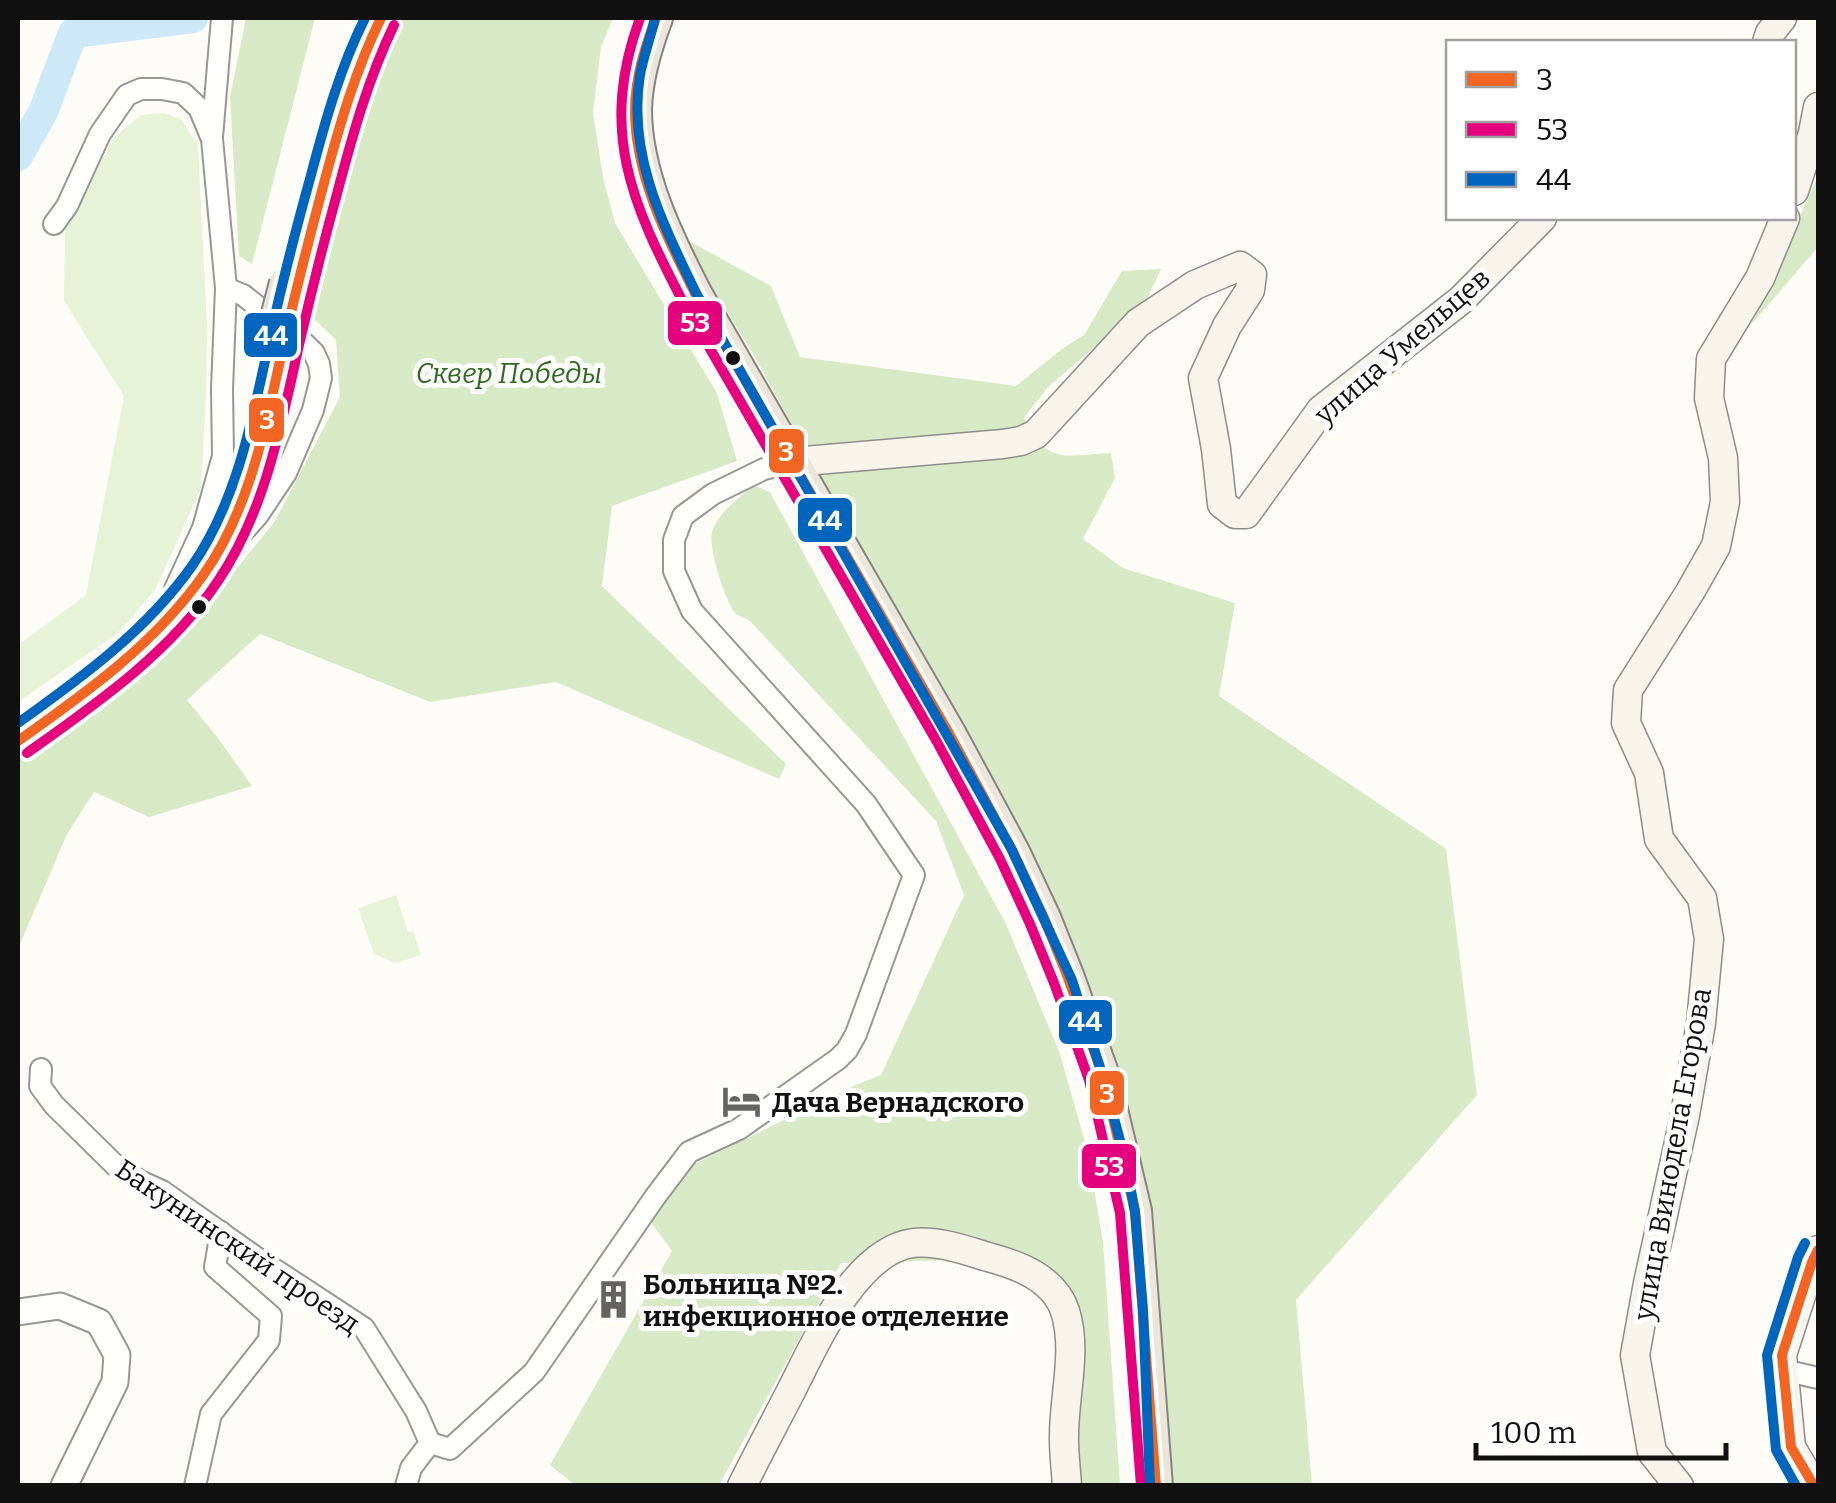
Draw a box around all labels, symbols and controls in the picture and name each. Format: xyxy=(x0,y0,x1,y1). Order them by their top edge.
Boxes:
legend xyxy=(1446,40,1796,220)
text: 3 xyxy=(1536,62,1553,98)
text: 53 xyxy=(1536,112,1568,148)
text: 44 xyxy=(1536,162,1572,198)
street label: улица Умельцев xyxy=(1307,261,1497,432)
line badge: 53 xyxy=(666,299,724,347)
text: 53 xyxy=(680,306,710,339)
line badge: 44 xyxy=(242,311,299,359)
text: 44 xyxy=(254,319,288,352)
unlabelled marker xyxy=(723,348,743,368)
park label: Сквер Победы xyxy=(416,357,602,390)
line badge: 3 xyxy=(247,396,286,444)
text: 3 xyxy=(259,403,275,436)
line badge: 3 xyxy=(767,427,806,475)
text: 3 xyxy=(778,435,794,468)
line badge: 44 xyxy=(796,496,854,544)
text: 44 xyxy=(808,504,842,537)
unlabelled marker xyxy=(189,597,209,617)
street label: улица Винодела Егорова xyxy=(1627,985,1718,1324)
line badge: 44 xyxy=(1057,998,1114,1046)
text: 44 xyxy=(1068,1005,1102,1038)
line badge: 3 xyxy=(1088,1069,1126,1117)
text: 3 xyxy=(1099,1077,1115,1110)
hotel icon: Дача Вернадского xyxy=(721,1081,763,1123)
place label: Дача Вернадского xyxy=(772,1086,1024,1119)
line badge: 53 xyxy=(1080,1142,1138,1190)
text: 53 xyxy=(1094,1150,1124,1183)
street label: Бакунинский проезд xyxy=(109,1152,366,1340)
place label: Больница №2. инфекционное отделение xyxy=(643,1268,1009,1333)
building icon: Больница №2. инфекционное отделение xyxy=(592,1279,634,1321)
scale bar xyxy=(1476,1398,1726,1460)
text: 100 m xyxy=(1491,1415,1577,1451)

